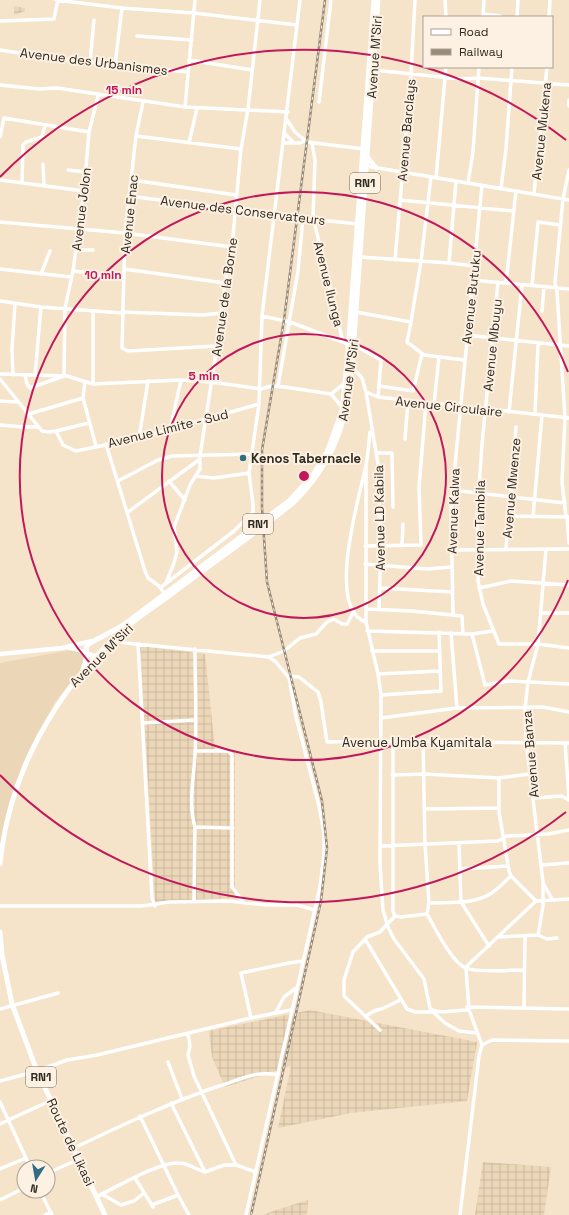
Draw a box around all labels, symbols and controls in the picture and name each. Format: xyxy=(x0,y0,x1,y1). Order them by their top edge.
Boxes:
street label: Avenue M'Siri xyxy=(363,15,386,99)
legend xyxy=(423,16,553,68)
text: Road xyxy=(459,24,488,40)
street label: Avenue des Urbanismes xyxy=(19,44,169,79)
text: Railway xyxy=(459,44,503,60)
street label: Avenue Barclays xyxy=(394,78,419,182)
street label: Avenue Mukena xyxy=(528,81,555,181)
text: 15 min xyxy=(106,82,142,98)
street label: Avenue Jolon xyxy=(68,166,95,252)
street label: Avenue Enac xyxy=(117,173,142,255)
road number: RN1 xyxy=(350,173,380,193)
street label: Avenue des Conservateurs xyxy=(159,192,327,229)
street label: Avenue de la Borne xyxy=(208,237,241,358)
street label: Avenue Ilunga xyxy=(310,240,347,329)
street label: Avenue Butuku xyxy=(458,249,485,345)
text: 10 min xyxy=(84,267,122,283)
street label: Avenue Mbuyu xyxy=(479,298,506,392)
street label: Avenue M'Siri xyxy=(334,338,363,422)
text: 5 min xyxy=(188,368,220,384)
street label: Avenue Circulaire xyxy=(395,392,503,421)
street label: Avenue Limite - Sud xyxy=(106,405,230,452)
street label: Avenue Mwenze xyxy=(499,437,524,539)
place label: Kenos Tabernacle xyxy=(251,450,361,467)
marker: Kenos Tabernacle xyxy=(238,453,248,463)
street label: Avenue LD Kabila xyxy=(370,464,389,571)
street label: Avenue Kalwa xyxy=(444,467,464,554)
centre of rings xyxy=(297,469,311,483)
street label: Avenue Tambila xyxy=(470,479,489,576)
road number: RN1 xyxy=(243,514,273,534)
street label: Avenue M'Siri xyxy=(66,620,137,691)
street label: Avenue Banza xyxy=(518,709,543,798)
street label: Avenue Umba Kyamitala xyxy=(342,734,492,751)
road number: RN1 xyxy=(26,1067,56,1087)
street label: Route de Likasi xyxy=(43,1096,98,1189)
north arrow xyxy=(16,1159,56,1199)
text: N xyxy=(29,1181,39,1196)

